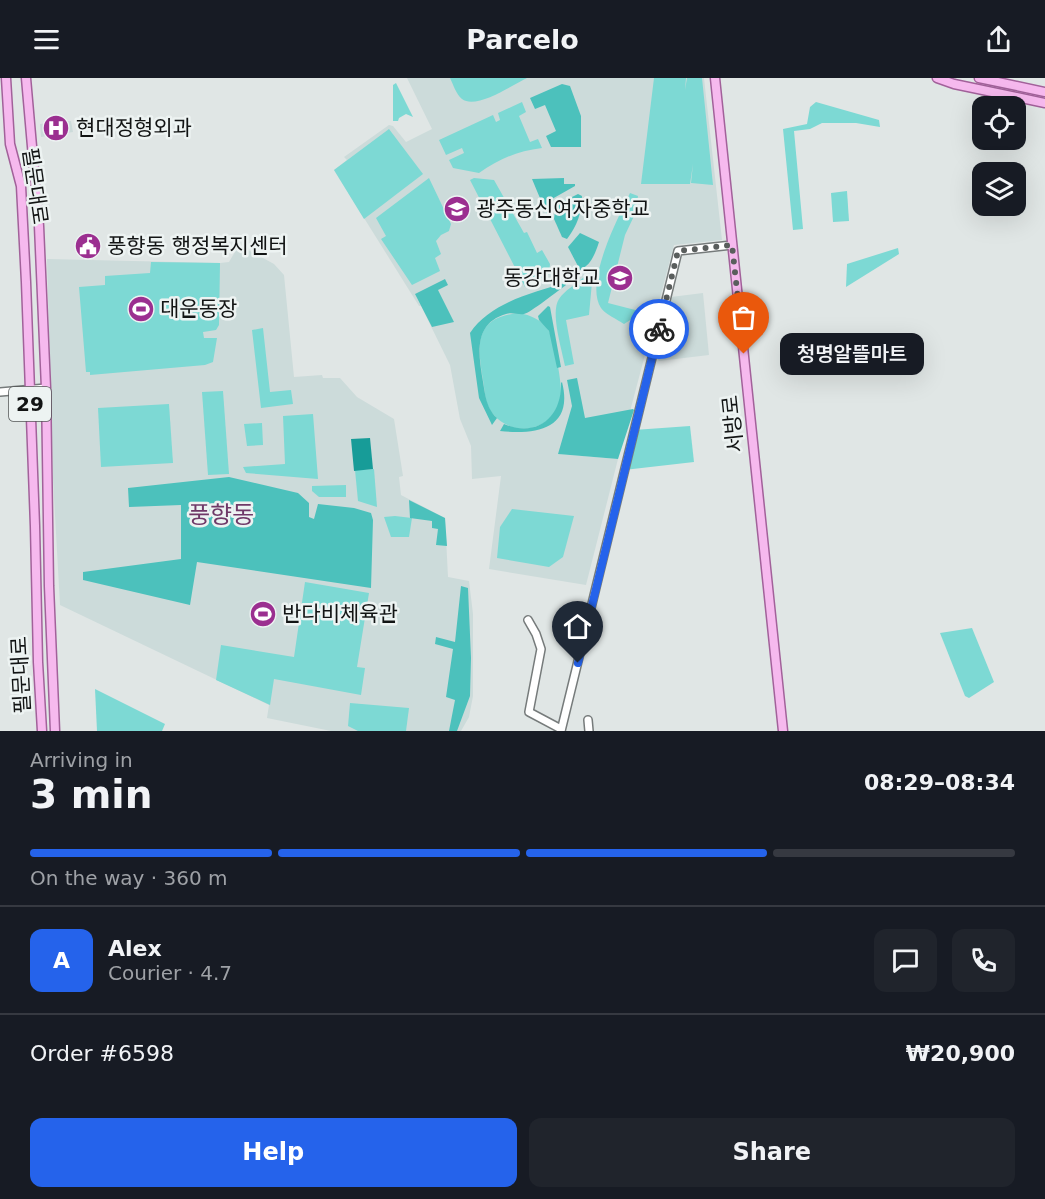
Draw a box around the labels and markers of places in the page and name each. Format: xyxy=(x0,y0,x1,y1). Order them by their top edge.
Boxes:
hospital icon: 현대정형외과 xyxy=(41,113,71,143)
place label: 현대정형외과 xyxy=(76,116,192,140)
school or university icon: 광주동신여자중학교 xyxy=(442,194,472,224)
place label: 광주동신여자중학교 xyxy=(476,197,650,221)
public building icon: 풍향동 행정복지센터 xyxy=(73,231,103,261)
place label: 풍향동 행정복지센터 xyxy=(107,234,288,258)
school or university icon: 동강대학교 xyxy=(605,263,635,293)
place label: 동강대학교 xyxy=(503,266,600,290)
pin xyxy=(718,292,769,354)
sports icon: 대운동장 xyxy=(126,294,156,324)
place label: 대운동장 xyxy=(160,297,237,321)
callout: 청명알뜰마트 xyxy=(780,333,924,375)
sports icon: 반다비체육관 xyxy=(248,599,278,629)
pin xyxy=(552,601,603,663)
place label: 반다비체육관 xyxy=(282,602,398,626)

